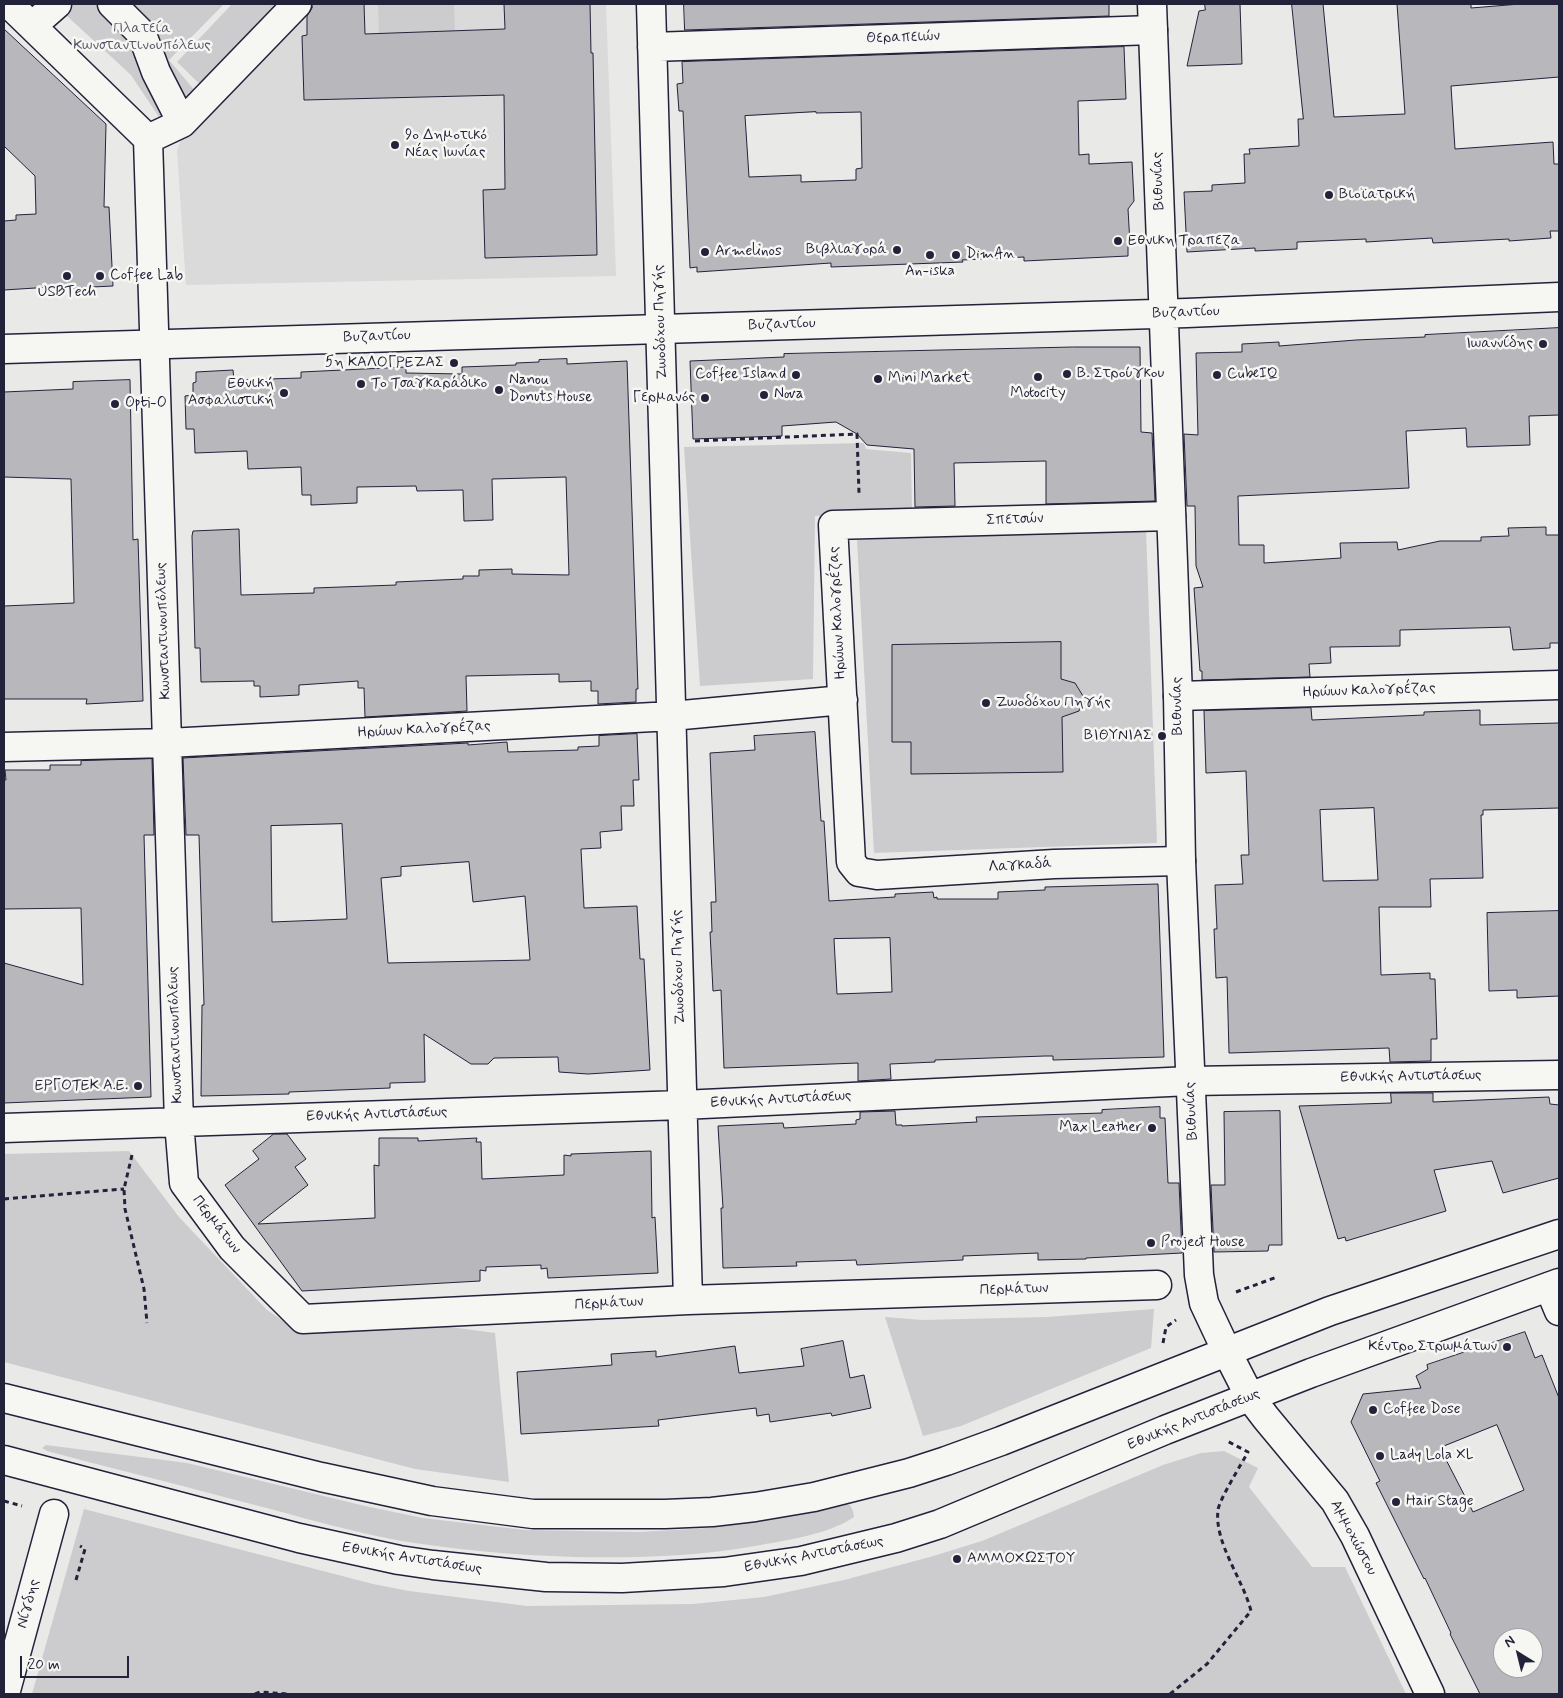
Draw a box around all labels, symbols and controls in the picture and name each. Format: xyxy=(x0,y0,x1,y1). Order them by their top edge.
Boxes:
park label: Πλατεία Κωνσταντινουπόλεως xyxy=(73,20,211,55)
street label: Θεραπειών xyxy=(866,28,940,48)
place label: 9ο Δημοτικό Νέας Ιωνίας xyxy=(405,127,487,162)
marker: 9ο Δημοτικό Νέας Ιωνίας xyxy=(389,139,401,151)
street label: Βιθυνίας xyxy=(1149,151,1169,211)
place label: Βιοϊατρική xyxy=(1339,186,1415,204)
marker: Βιοϊατρική xyxy=(1323,189,1335,201)
place label: Εθνικη Τραπεζα xyxy=(1128,232,1240,250)
marker: Εθνικη Τραπεζα xyxy=(1112,235,1124,247)
place label: Βιβλιαγορά xyxy=(806,241,887,259)
place label: Armelinos xyxy=(715,243,782,261)
marker: Βιβλιαγορά xyxy=(891,244,903,256)
marker: Armelinos xyxy=(699,246,711,258)
place label: DimAn xyxy=(966,246,1015,264)
marker: An-iska xyxy=(924,249,936,261)
marker: DimAn xyxy=(950,249,962,261)
place label: An-iska xyxy=(905,263,955,281)
street label: Ζωοδόχου Πηγής xyxy=(650,264,672,380)
place label: Coffee Lab xyxy=(110,267,183,285)
marker: USBTech xyxy=(61,270,73,282)
marker: Coffee Lab xyxy=(94,270,106,282)
place label: USBTech xyxy=(38,284,96,302)
street label: Βυζαντίου xyxy=(1152,303,1220,323)
street label: Βυζαντίου xyxy=(748,315,816,335)
street label: Βυζαντίου xyxy=(343,327,411,347)
place label: Ιωαννίδης xyxy=(1466,335,1533,353)
marker: Ιωαννίδης xyxy=(1537,338,1549,350)
place label: 5η ΚΑΛΟΓΡΕΖΑΣ xyxy=(325,354,444,372)
marker: 5η ΚΑΛΟΓΡΕΖΑΣ xyxy=(448,357,460,369)
place label: Β. Στρούγκου xyxy=(1077,365,1164,383)
place label: Coffee Island xyxy=(695,366,786,384)
place label: CubeIQ xyxy=(1227,366,1278,384)
marker: Β. Στρούγκου xyxy=(1061,368,1073,380)
marker: Coffee Island xyxy=(790,369,802,381)
marker: CubeIQ xyxy=(1211,369,1223,381)
place label: Mini Market xyxy=(888,370,971,388)
marker: Motocity xyxy=(1032,371,1044,383)
place label: Nanou Donuts House xyxy=(509,372,592,407)
marker: Mini Market xyxy=(872,373,884,385)
place label: Εθνική Ασφαλιστική xyxy=(188,375,274,410)
place label: Το Τσαγκαράδικο xyxy=(371,375,487,393)
marker: Το Τσαγκαράδικο xyxy=(355,378,367,390)
marker: Nanou Donuts House xyxy=(493,384,505,396)
place label: Motocity xyxy=(1010,385,1066,403)
place label: Nova xyxy=(774,386,803,404)
marker: Εθνική Ασφαλιστική xyxy=(278,387,290,399)
place label: Γερμανός xyxy=(633,389,695,407)
marker: Nova xyxy=(758,389,770,401)
marker: Γερμανός xyxy=(699,392,711,404)
place label: Opti-O xyxy=(125,395,167,413)
marker: Opti-O xyxy=(109,398,121,410)
street label: Σπετσών xyxy=(986,510,1044,530)
street label: Ηρώων Καλογρέζας xyxy=(826,546,850,680)
street label: Κωνσταντινουπόλεως xyxy=(153,562,175,700)
street label: Βιθυνίας xyxy=(1168,677,1188,735)
street label: Ηρώων Καλογρέζας xyxy=(1302,680,1436,702)
place label: Ζωοδόχου Πηγής xyxy=(996,694,1111,712)
marker: Ζωοδόχου Πηγής xyxy=(980,697,992,709)
street label: Ηρώων Καλογρέζας xyxy=(357,718,491,742)
place label: ΒΙΘΥΝΙΑΣ xyxy=(1084,727,1152,745)
marker: ΒΙΘΥΝΙΑΣ xyxy=(1156,730,1168,742)
street label: Λαγκαδά xyxy=(988,855,1052,877)
street label: Ζωοδόχου Πηγής xyxy=(668,909,690,1025)
street label: Κωνσταντινουπόλεως xyxy=(165,966,187,1104)
street label: Εθνικής Αντιστάσεως xyxy=(1340,1067,1482,1087)
place label: ΕΡΓΟΤΕΚ Α.Ε. xyxy=(35,1077,128,1095)
marker: ΕΡΓΟΤΕΚ Α.Ε. xyxy=(132,1080,144,1092)
street label: Βιθυνίας xyxy=(1181,1081,1203,1141)
street label: Εθνικής Αντιστάσεως xyxy=(710,1087,852,1113)
street label: Εθνικής Αντιστάσεως xyxy=(306,1104,448,1126)
place label: Max Leather xyxy=(1059,1119,1142,1137)
marker: Max Leather xyxy=(1146,1122,1158,1134)
street label: Περμάτων xyxy=(188,1192,244,1258)
place label: Project House xyxy=(1161,1234,1245,1252)
marker: Project House xyxy=(1145,1237,1157,1249)
street label: Περμάτων xyxy=(979,1280,1049,1300)
street label: Περμάτων xyxy=(574,1293,644,1315)
place label: Κέντρο Στρωμάτων xyxy=(1368,1338,1497,1356)
marker: Κέντρο Στρωμάτων xyxy=(1501,1341,1513,1353)
street label: Εθνικής Αντιστάσεως xyxy=(1125,1385,1263,1455)
place label: Coffee Dose xyxy=(1383,1401,1461,1419)
marker: Coffee Dose xyxy=(1367,1404,1379,1416)
place label: Lady Lola XL xyxy=(1390,1447,1473,1465)
marker: Lady Lola XL xyxy=(1374,1450,1386,1462)
place label: Hair Stage xyxy=(1406,1493,1473,1511)
marker: Hair Stage xyxy=(1390,1496,1402,1508)
street label: Αμμοχώστου xyxy=(1326,1497,1380,1579)
street label: Εθνικής Αντιστάσεως xyxy=(743,1533,885,1577)
street label: Εθνικής Αντιστάσεως xyxy=(341,1539,483,1579)
place label: ΑΜΜΟΧΩΣΤΟΥ xyxy=(967,1550,1075,1568)
marker: ΑΜΜΟΧΩΣΤΟΥ xyxy=(951,1553,963,1565)
street label: Νίγδης xyxy=(14,1577,44,1631)
north arrow xyxy=(1493,1628,1543,1678)
text: N xyxy=(1501,1632,1519,1652)
scale bar xyxy=(22,1646,131,1678)
text: 20 m xyxy=(28,1655,60,1675)

